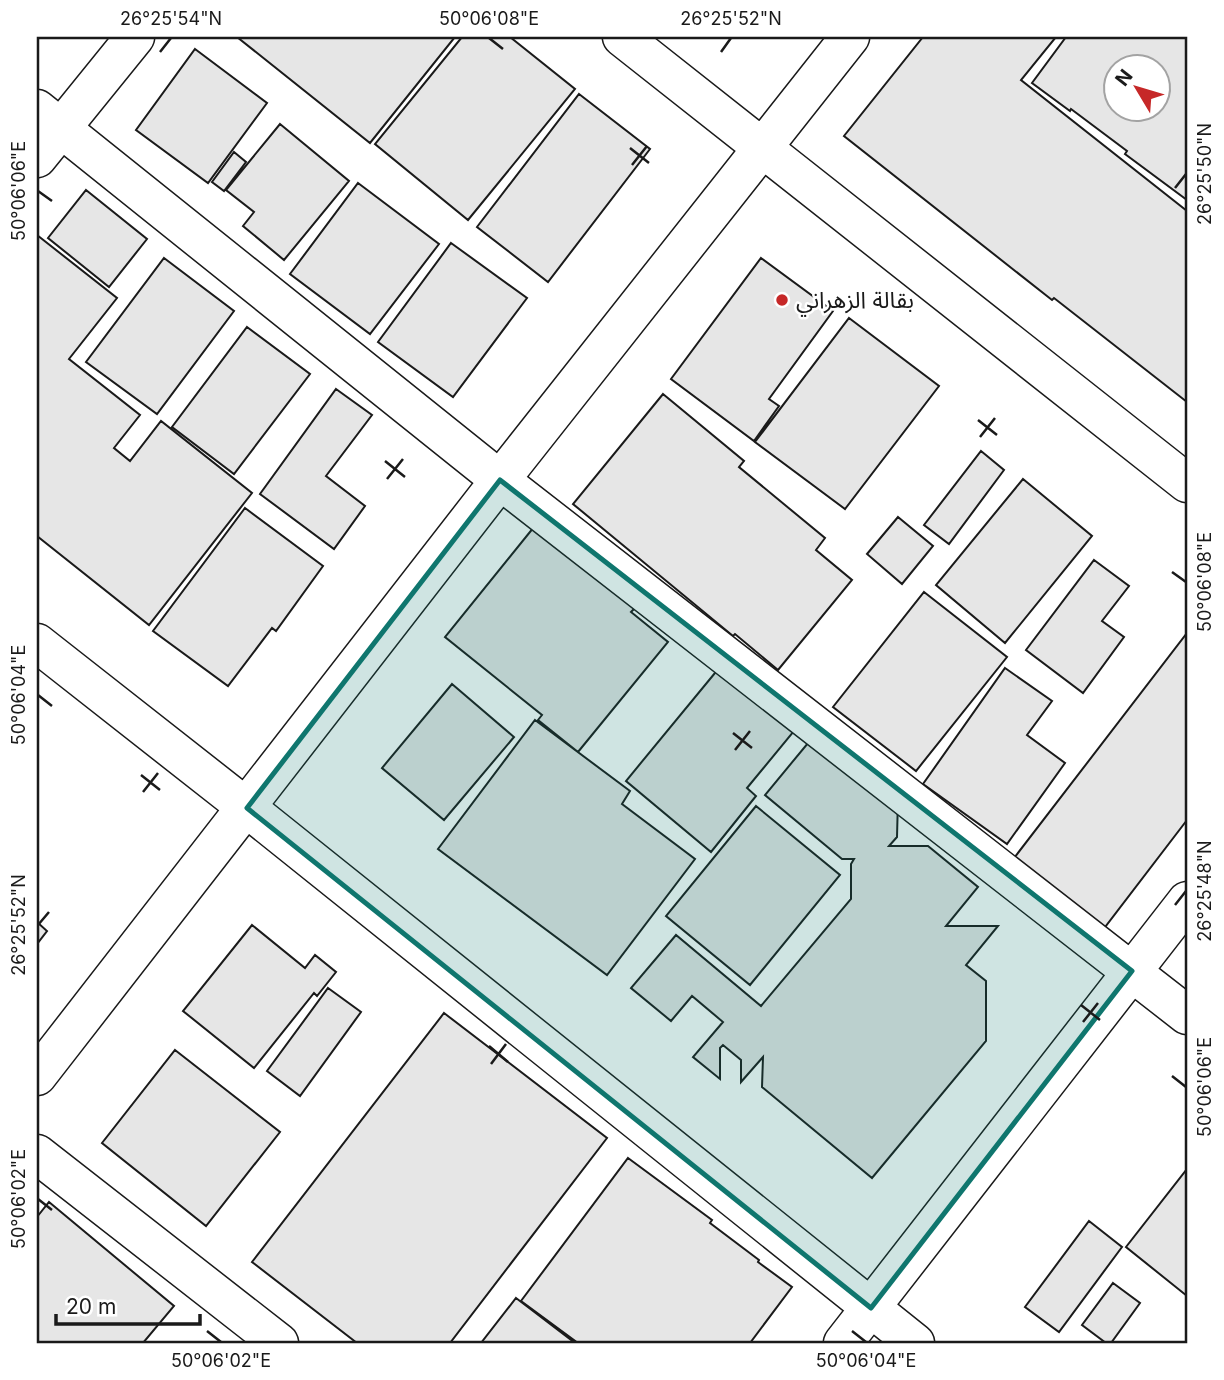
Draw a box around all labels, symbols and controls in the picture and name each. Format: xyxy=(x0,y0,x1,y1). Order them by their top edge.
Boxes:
text: 26°25'54"N xyxy=(120,8,222,29)
text: 50°06'08"E xyxy=(439,8,539,29)
text: 26°25'52"N xyxy=(680,8,782,29)
north arrow xyxy=(1102,52,1172,122)
text: N xyxy=(1110,65,1138,91)
text: 26°25'50"N xyxy=(1194,123,1215,225)
text: 50°06'06"E xyxy=(8,141,29,241)
place label: بقالة الزهراني xyxy=(796,286,914,317)
marker: بقالة الزهراني xyxy=(774,292,790,308)
text: 50°06'08"E xyxy=(1194,532,1215,632)
text: 50°06'04"E xyxy=(8,645,29,745)
text: 26°25'48"N xyxy=(1194,840,1215,942)
text: 26°25'52"N xyxy=(8,874,29,976)
text: 50°06'06"E xyxy=(1194,1037,1215,1137)
text: 50°06'02"E xyxy=(8,1149,29,1249)
scale bar xyxy=(56,1282,200,1326)
text: 20 m xyxy=(66,1294,116,1319)
text: 50°06'02"E xyxy=(171,1350,271,1371)
text: 50°06'04"E xyxy=(816,1350,916,1371)

